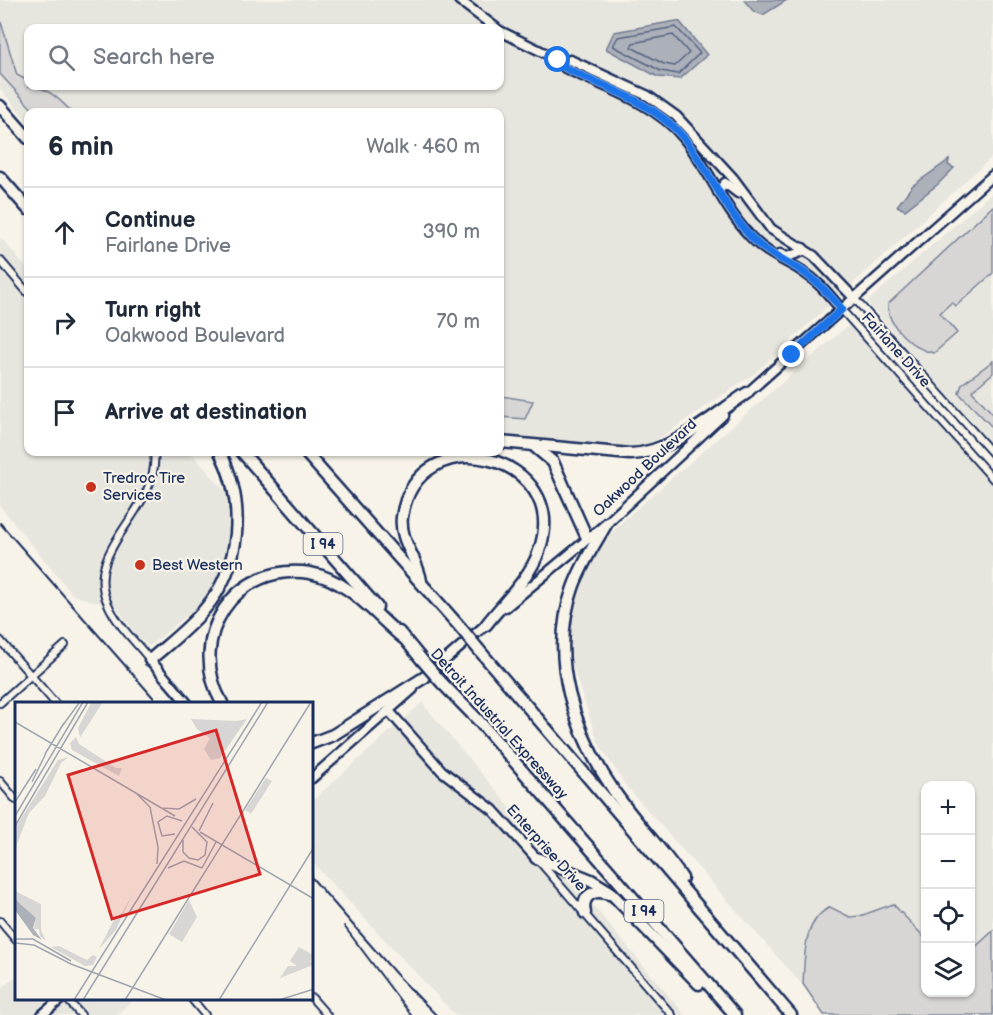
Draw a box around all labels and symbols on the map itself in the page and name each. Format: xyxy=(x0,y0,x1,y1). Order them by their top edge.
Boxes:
route start xyxy=(544,46,570,72)
street label: Fairlane Drive xyxy=(857,309,935,391)
route end xyxy=(778,341,804,367)
street label: Oakwood Boulevard xyxy=(589,415,701,521)
place label: Tredroc Tire Services xyxy=(103,469,185,505)
marker: Tredroc Tire Services xyxy=(84,480,98,494)
road number: I 94 xyxy=(304,533,342,555)
place label: Best Western xyxy=(152,556,243,575)
marker: Best Western xyxy=(133,558,147,572)
street label: Detroit Industrial Expressway xyxy=(426,645,572,804)
inset map xyxy=(15,702,314,1000)
street label: Enterprise Drive xyxy=(502,801,590,895)
road number: I 94 xyxy=(624,900,664,922)

